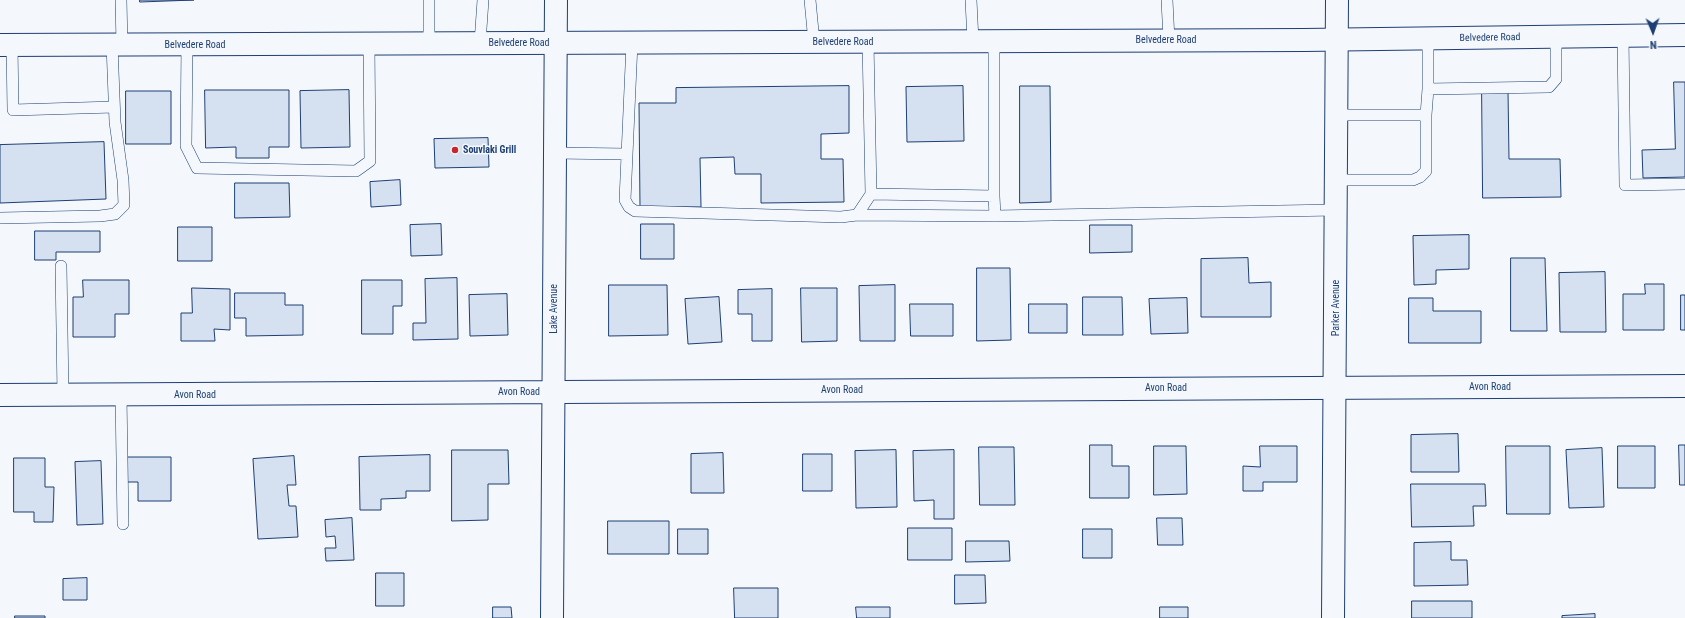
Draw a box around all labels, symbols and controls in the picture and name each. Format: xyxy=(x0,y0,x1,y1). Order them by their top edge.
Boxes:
north arrow xyxy=(1633,12,1673,52)
street label: Belvedere Road xyxy=(1459,31,1521,45)
street label: Belvedere Road xyxy=(1135,34,1197,46)
street label: Belvedere Road xyxy=(812,36,874,48)
street label: Belvedere Road xyxy=(488,37,550,49)
text: N xyxy=(1650,38,1657,51)
street label: Belvedere Road xyxy=(164,39,226,51)
place label: Souvlaki Grill xyxy=(463,144,516,156)
marker: Souvlaki Grill xyxy=(450,145,460,155)
street label: Parker Avenue xyxy=(1330,280,1342,336)
street label: Lake Avenue xyxy=(548,284,560,334)
street label: Avon Road xyxy=(1469,381,1511,393)
street label: Avon Road xyxy=(1145,382,1187,394)
street label: Avon Road xyxy=(821,384,863,396)
street label: Avon Road xyxy=(498,386,540,398)
street label: Avon Road xyxy=(174,389,216,401)

